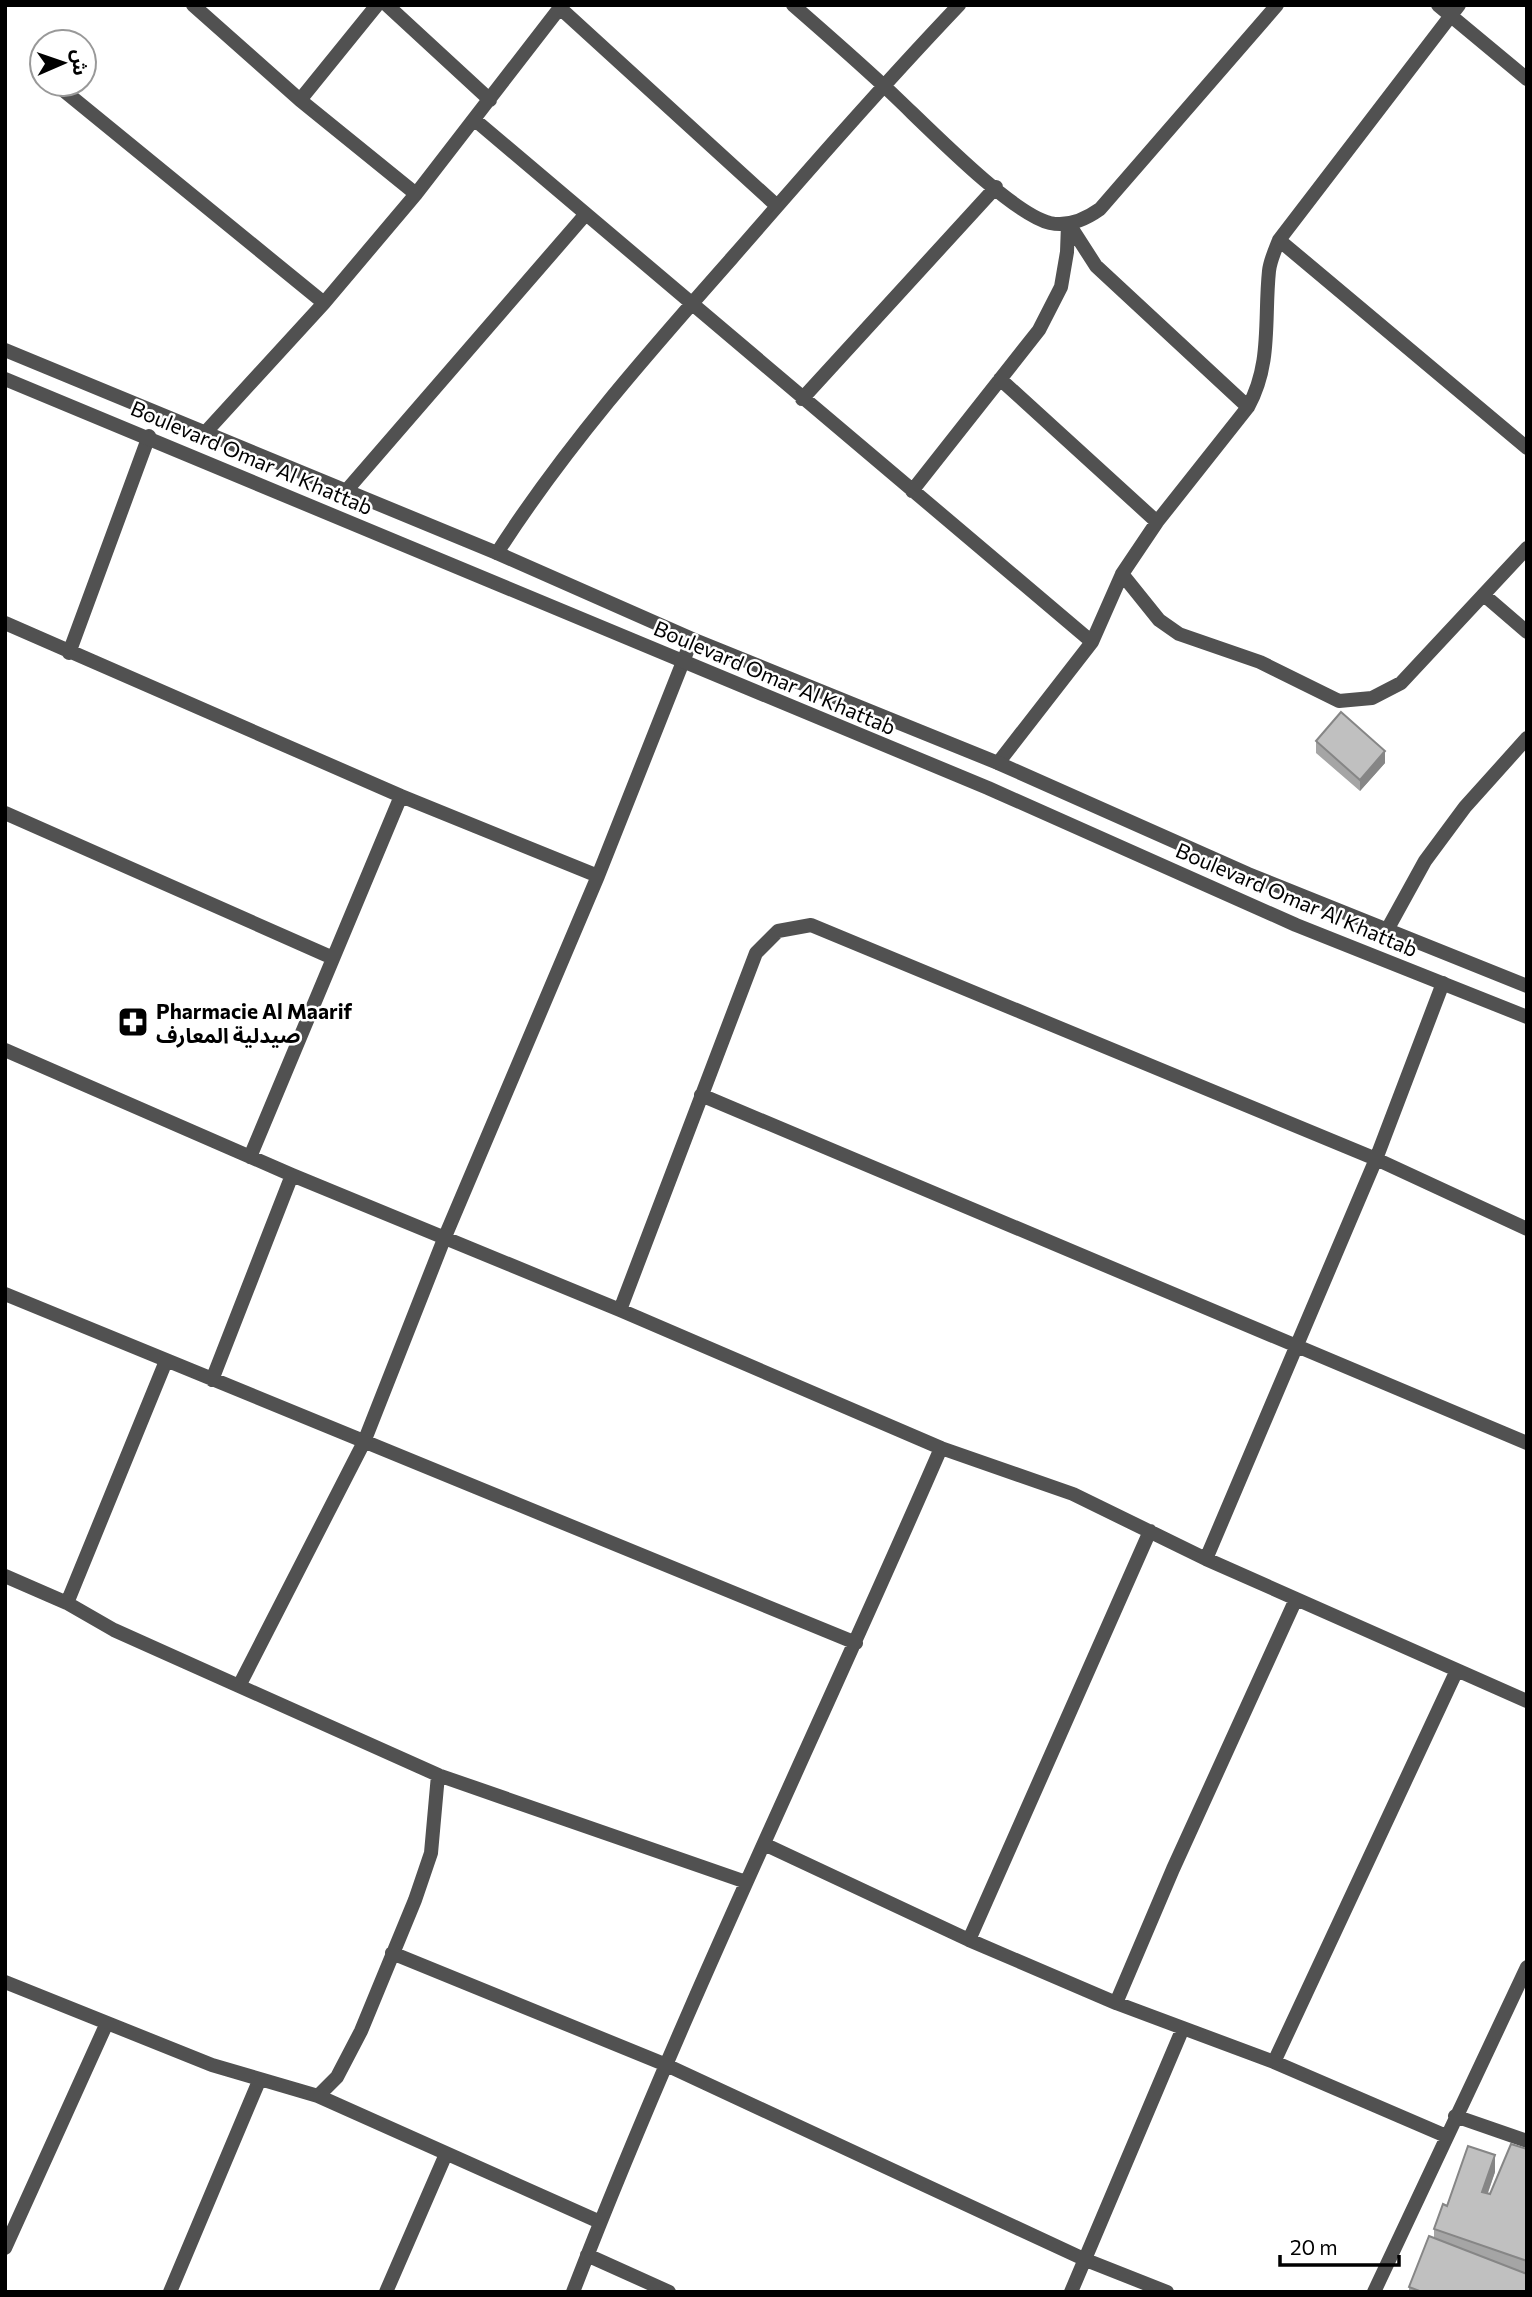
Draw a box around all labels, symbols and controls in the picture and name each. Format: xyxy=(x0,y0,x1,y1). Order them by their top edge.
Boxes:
north arrow xyxy=(28,28,98,98)
text: ش xyxy=(69,49,92,76)
street label: Boulevard Omar Al Khattab xyxy=(127,395,377,519)
street label: Boulevard Omar Al Khattab xyxy=(650,615,900,739)
street label: Boulevard Omar Al Khattab xyxy=(1172,837,1422,961)
place label: Pharmacie Al Maarif صيدلية المعارف xyxy=(156,998,352,1048)
pharmacy icon: Pharmacie Al Maarif صيدلية المعارف xyxy=(116,1005,150,1039)
scale bar xyxy=(1280,2224,1399,2268)
text: 20 m xyxy=(1290,2234,1338,2259)

